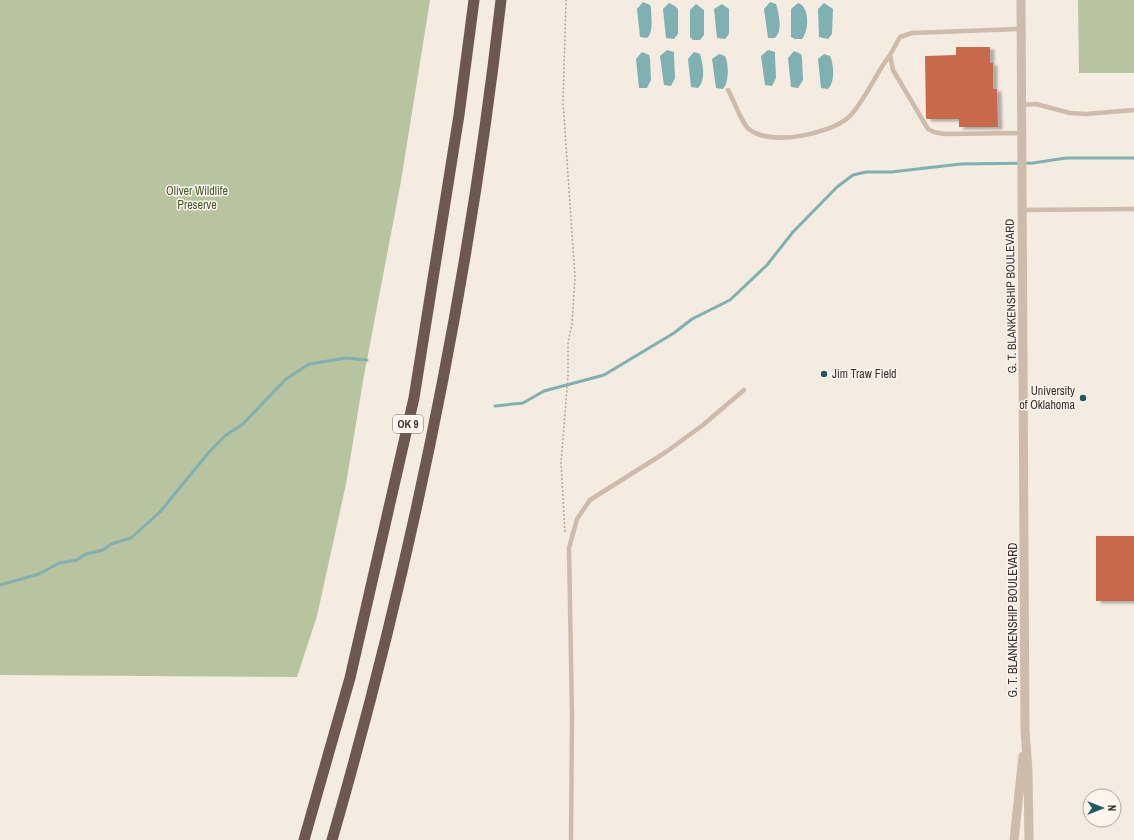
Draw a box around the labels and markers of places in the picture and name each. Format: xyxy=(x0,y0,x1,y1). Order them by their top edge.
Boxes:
place label: Jim Traw Field xyxy=(832,366,897,382)
marker: Jim Traw Field xyxy=(819,369,829,379)
place label: University of Oklahoma xyxy=(1019,383,1076,413)
marker: University of Oklahoma xyxy=(1078,393,1088,403)

